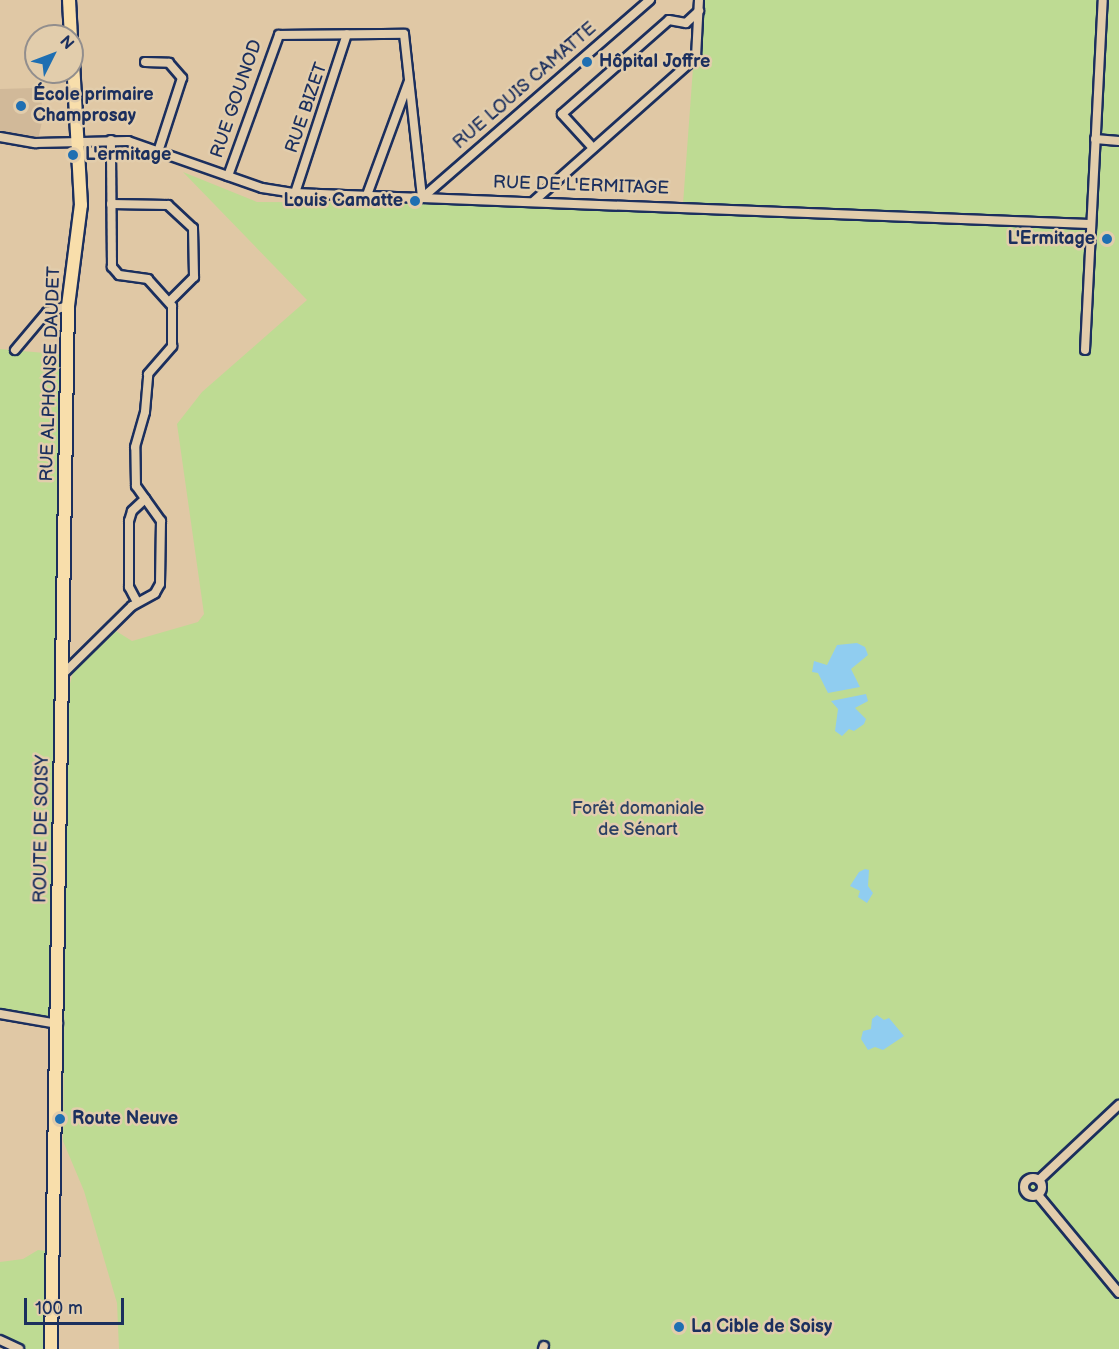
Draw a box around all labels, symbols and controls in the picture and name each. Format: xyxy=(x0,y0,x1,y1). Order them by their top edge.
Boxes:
street label: RUE LOUIS CAMATTE xyxy=(449,18,601,154)
north arrow xyxy=(24,24,84,84)
text: N xyxy=(55,32,77,54)
street label: RUE GOUNOD xyxy=(207,37,267,161)
place label: Hôpital Joffre xyxy=(599,51,710,73)
marker: Hôpital Joffre xyxy=(580,55,594,69)
street label: RUE BIZET xyxy=(281,60,333,156)
place label: École primaire Champrosay xyxy=(33,85,154,128)
marker: École primaire Champrosay xyxy=(14,99,28,113)
place label: L'ermitage xyxy=(85,144,171,166)
marker: L'ermitage xyxy=(66,148,80,162)
street label: RUE DE L'ERMITAGE xyxy=(493,172,669,200)
place label: Louis Camatte xyxy=(284,190,403,212)
marker: Louis Camatte xyxy=(408,194,422,208)
place label: L'Ermitage xyxy=(1007,228,1095,250)
marker: L'Ermitage xyxy=(1100,232,1114,246)
street label: RUE ALPHONSE DAUDET xyxy=(36,266,66,482)
street label: ROUTE DE SOISY xyxy=(30,755,54,903)
park label: Forêt domaniale de Sénart xyxy=(572,799,704,842)
place label: Route Neuve xyxy=(72,1108,178,1130)
marker: Route Neuve xyxy=(53,1112,67,1126)
scale bar xyxy=(27,1286,128,1324)
text: 100 m xyxy=(35,1298,83,1319)
place label: La Cible de Soisy xyxy=(691,1316,832,1338)
marker: La Cible de Soisy xyxy=(672,1320,686,1334)

